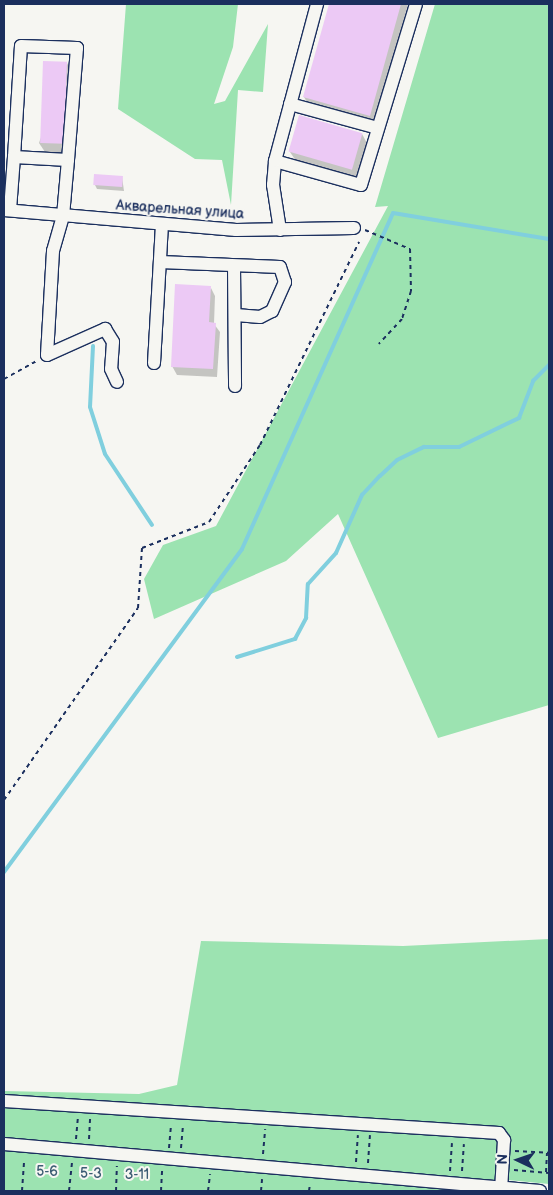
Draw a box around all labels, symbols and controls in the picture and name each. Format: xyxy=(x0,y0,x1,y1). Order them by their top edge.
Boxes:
street label: Акварельная улица xyxy=(115,197,245,223)
north arrow xyxy=(493,1135,543,1185)
text: N xyxy=(494,1154,511,1165)
park label: 5-6 xyxy=(36,1164,58,1180)
park label: 5-3 xyxy=(80,1166,102,1182)
park label: 3-11 xyxy=(125,1167,149,1183)

